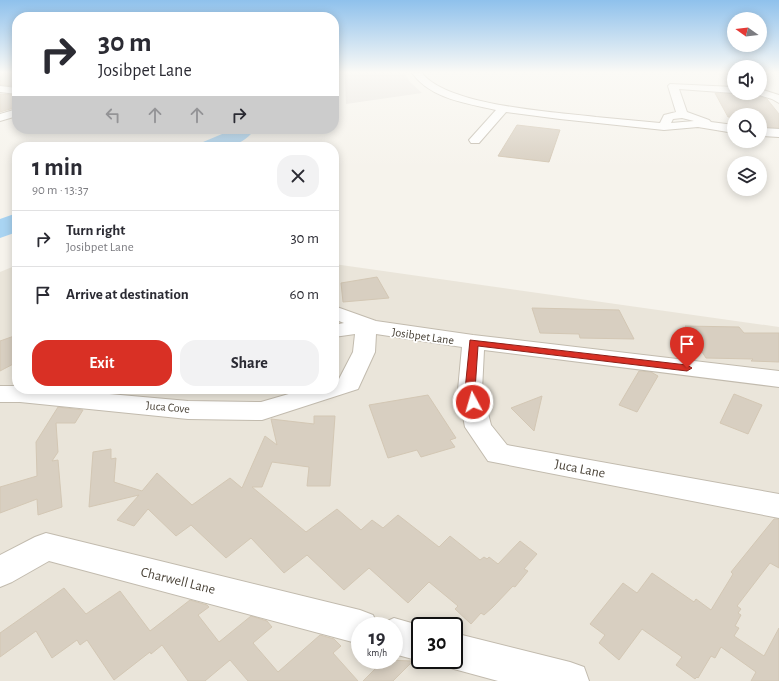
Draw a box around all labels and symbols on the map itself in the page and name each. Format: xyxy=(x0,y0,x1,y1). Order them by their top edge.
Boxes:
north arrow xyxy=(727,12,767,52)
street label: Josibpet Lane xyxy=(391,326,455,346)
pin xyxy=(670,327,704,368)
position arrow xyxy=(452,381,494,423)
street label: Juca Cove xyxy=(146,399,190,415)
street label: Juca Lane xyxy=(554,457,606,481)
street label: Charwell Lane xyxy=(139,565,217,597)
speed limit sign: 30 xyxy=(411,617,463,669)

